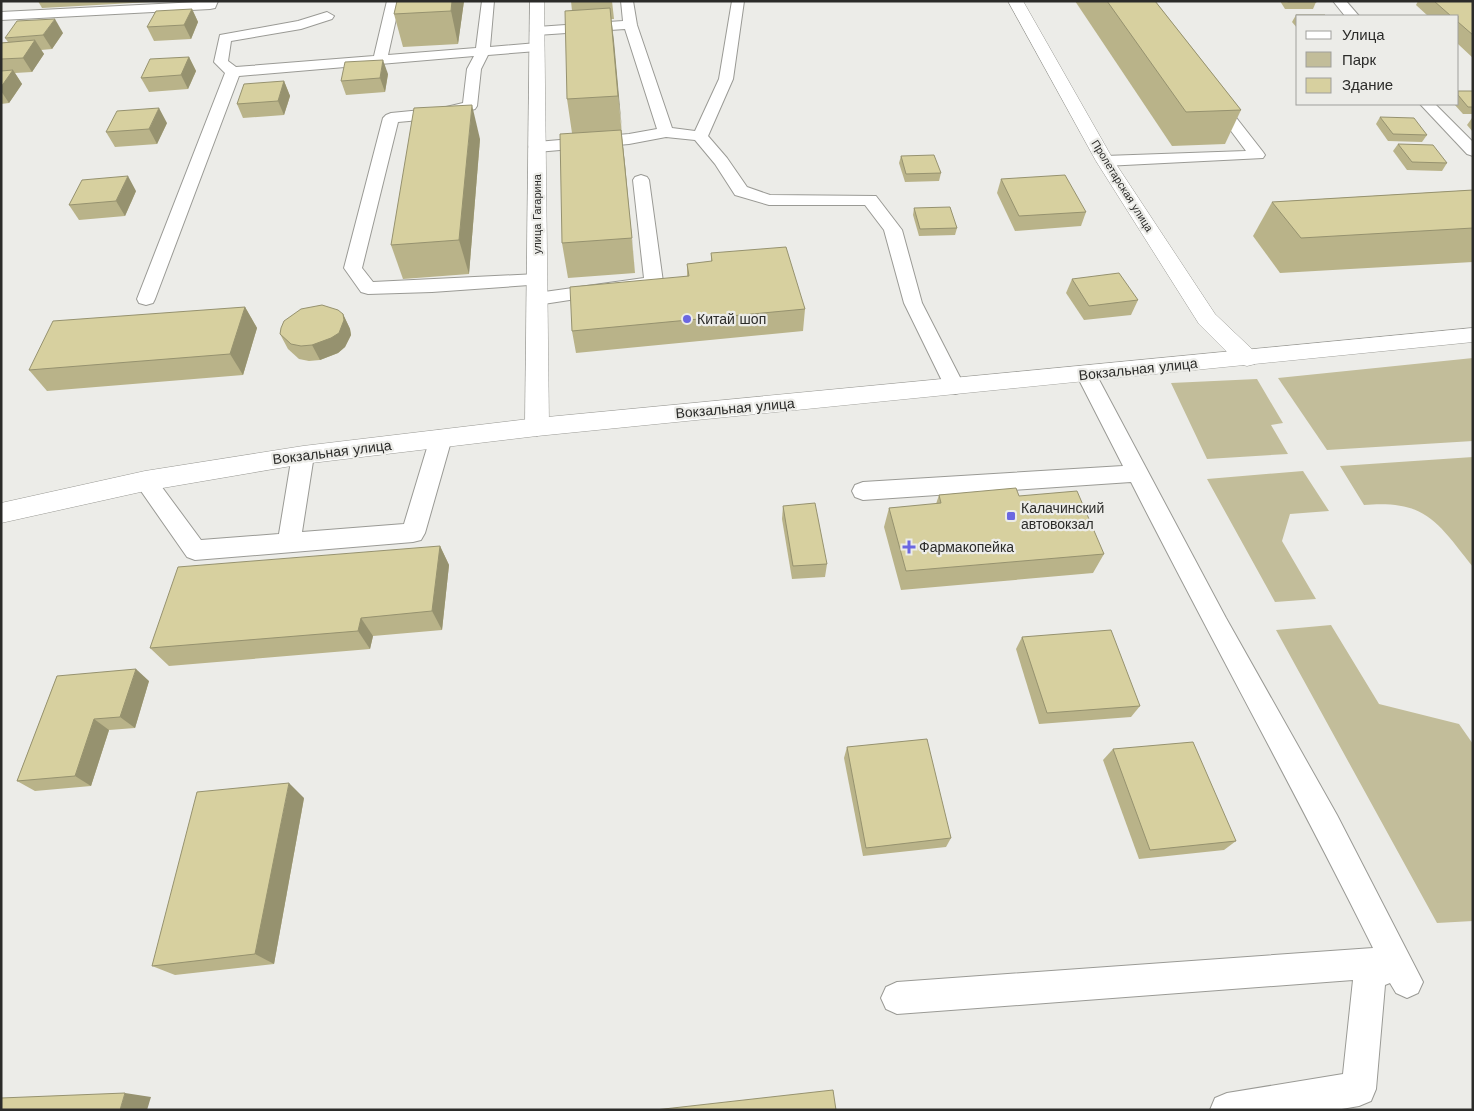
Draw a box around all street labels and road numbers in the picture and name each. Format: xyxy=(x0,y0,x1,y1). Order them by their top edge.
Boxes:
street label: Пролетарская улица xyxy=(1088,138,1156,235)
street label: улица Гагарина xyxy=(531,173,544,254)
street label: Вокзальная улица xyxy=(1078,355,1198,383)
street label: Вокзальная улица xyxy=(675,395,795,421)
street label: Вокзальная улица xyxy=(272,437,392,467)

